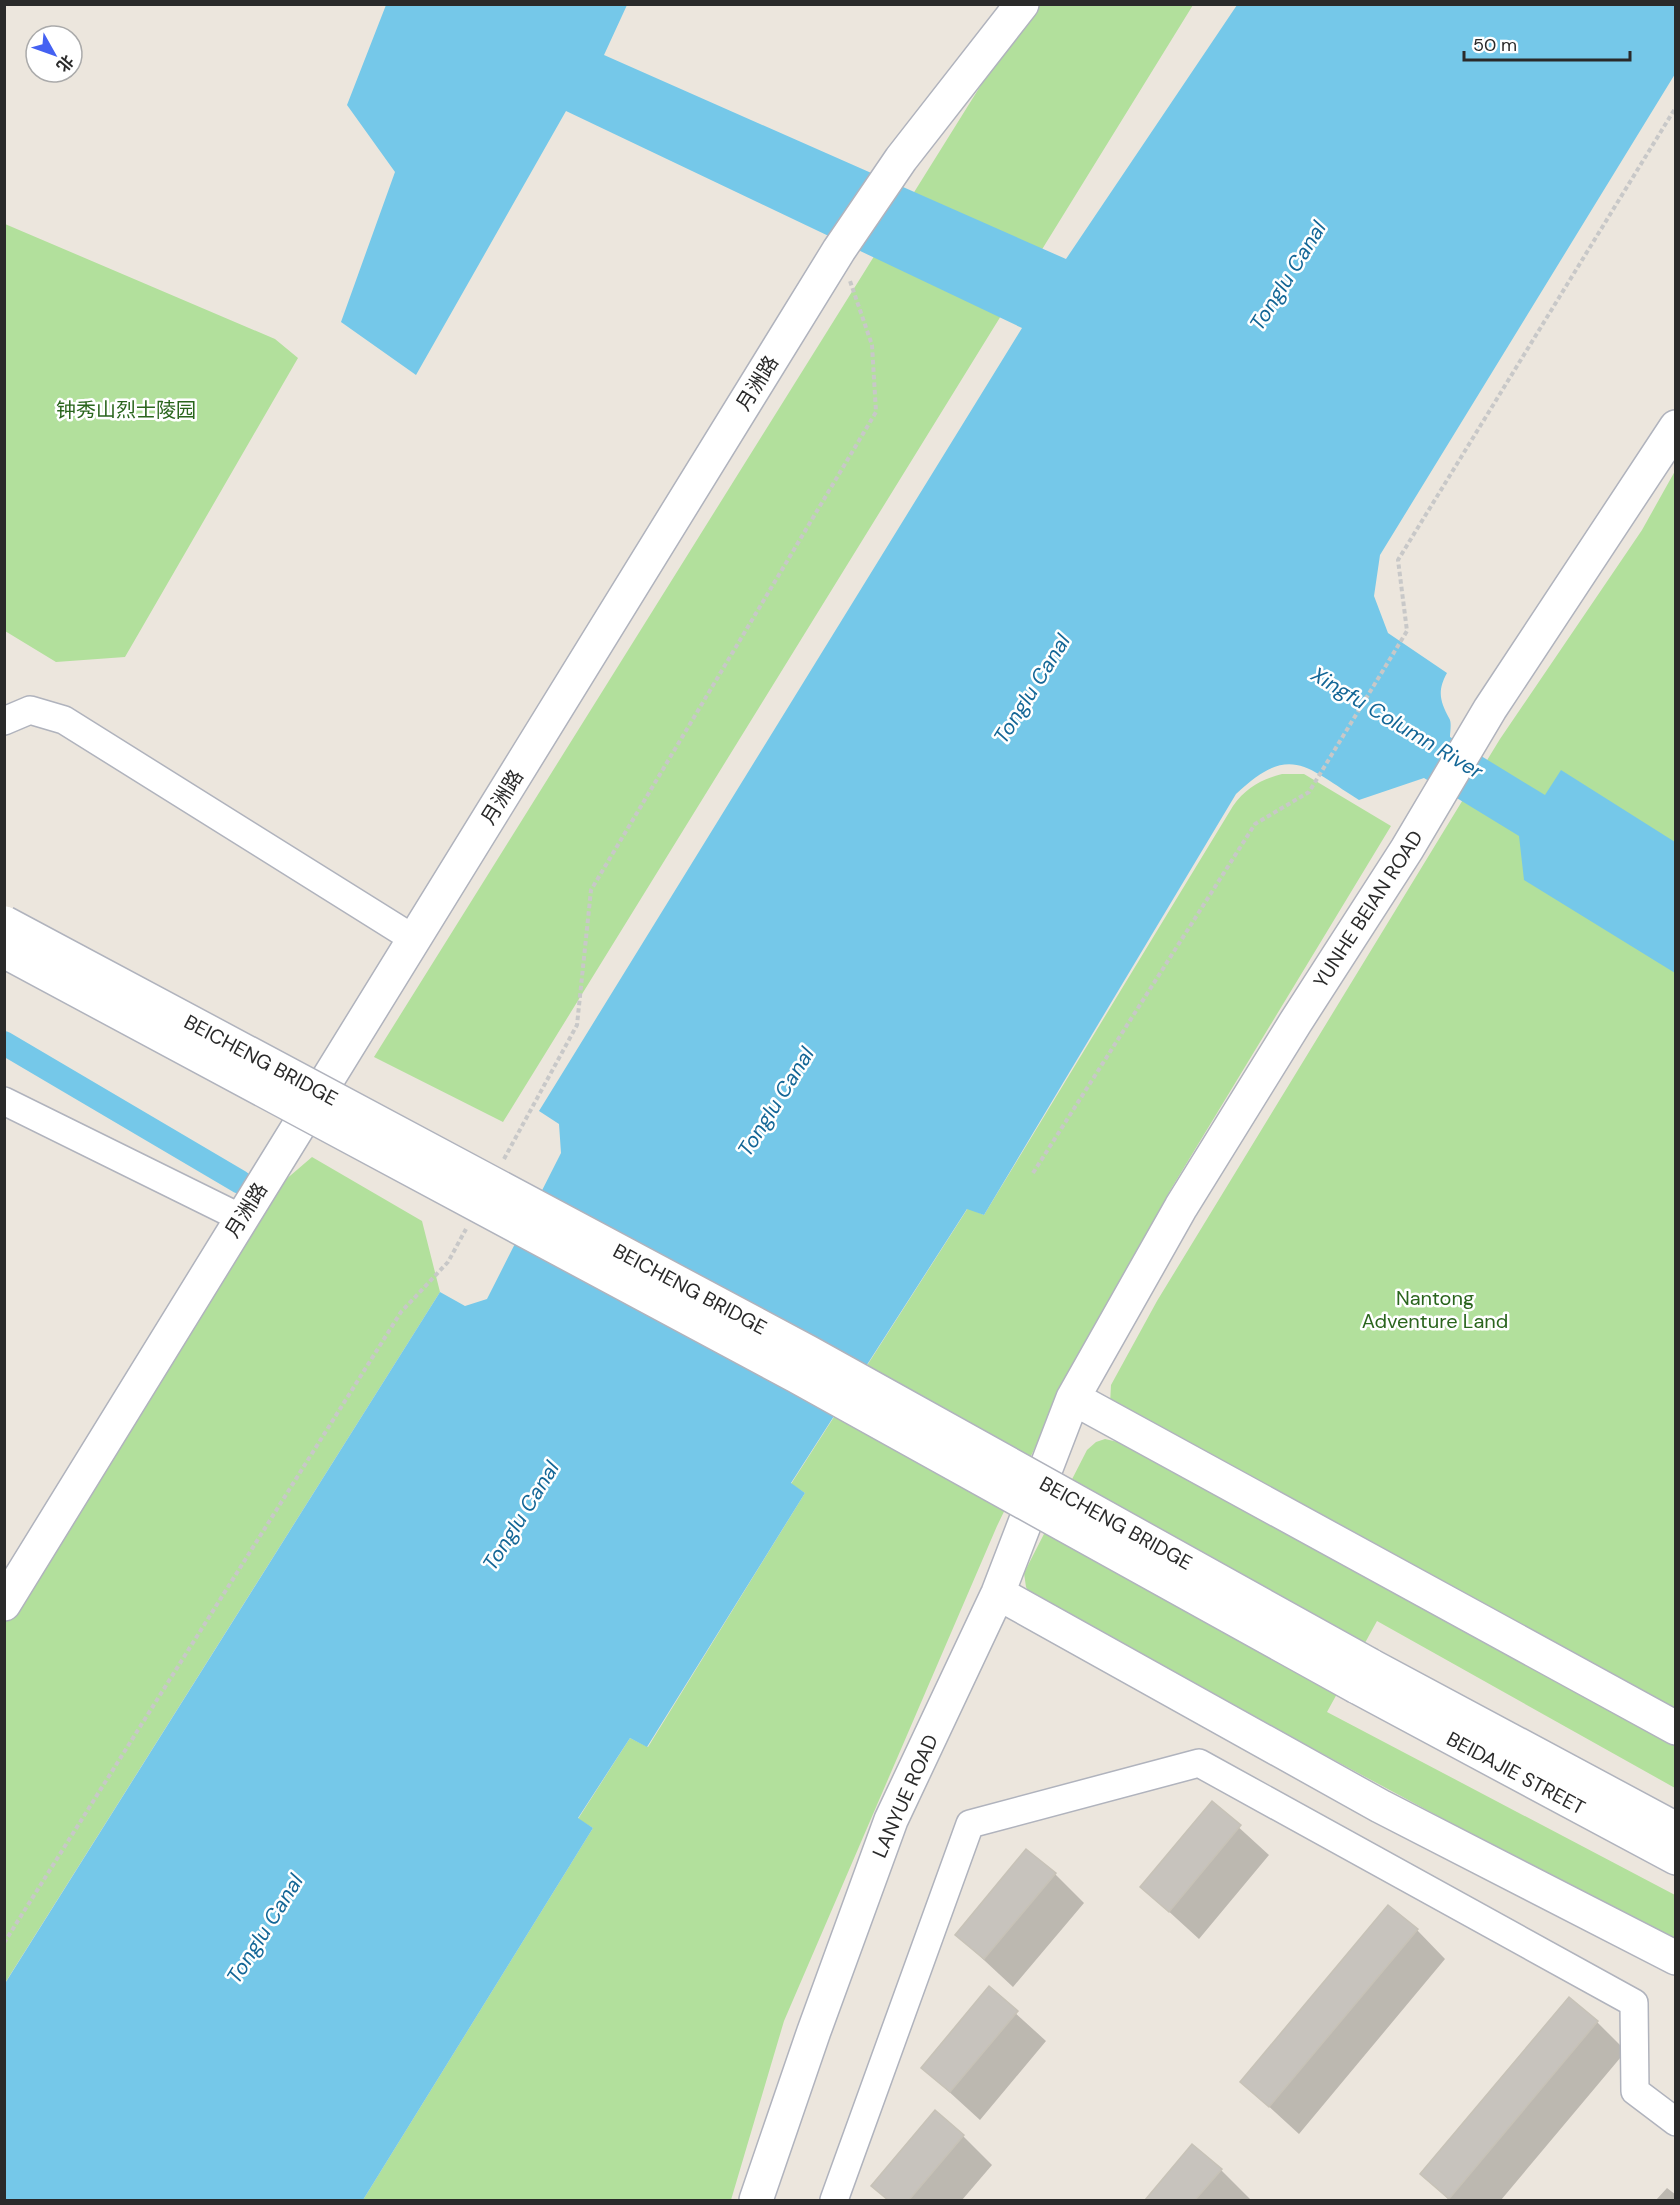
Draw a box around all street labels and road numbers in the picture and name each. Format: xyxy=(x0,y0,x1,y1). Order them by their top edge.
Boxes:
street label: 月洲路 xyxy=(730,351,784,415)
street label: 月洲路 xyxy=(475,765,529,829)
street label: YUNHE BEIAN ROAD xyxy=(1307,825,1429,993)
street label: BEICHENG BRIDGE xyxy=(180,1009,342,1111)
street label: 月洲路 xyxy=(219,1178,273,1242)
street label: BEICHENG BRIDGE xyxy=(609,1238,771,1340)
street label: BEICHENG BRIDGE xyxy=(1035,1470,1197,1576)
street label: BEIDAJIE STREET xyxy=(1442,1725,1590,1821)
street label: LANYUE ROAD xyxy=(866,1730,944,1862)

